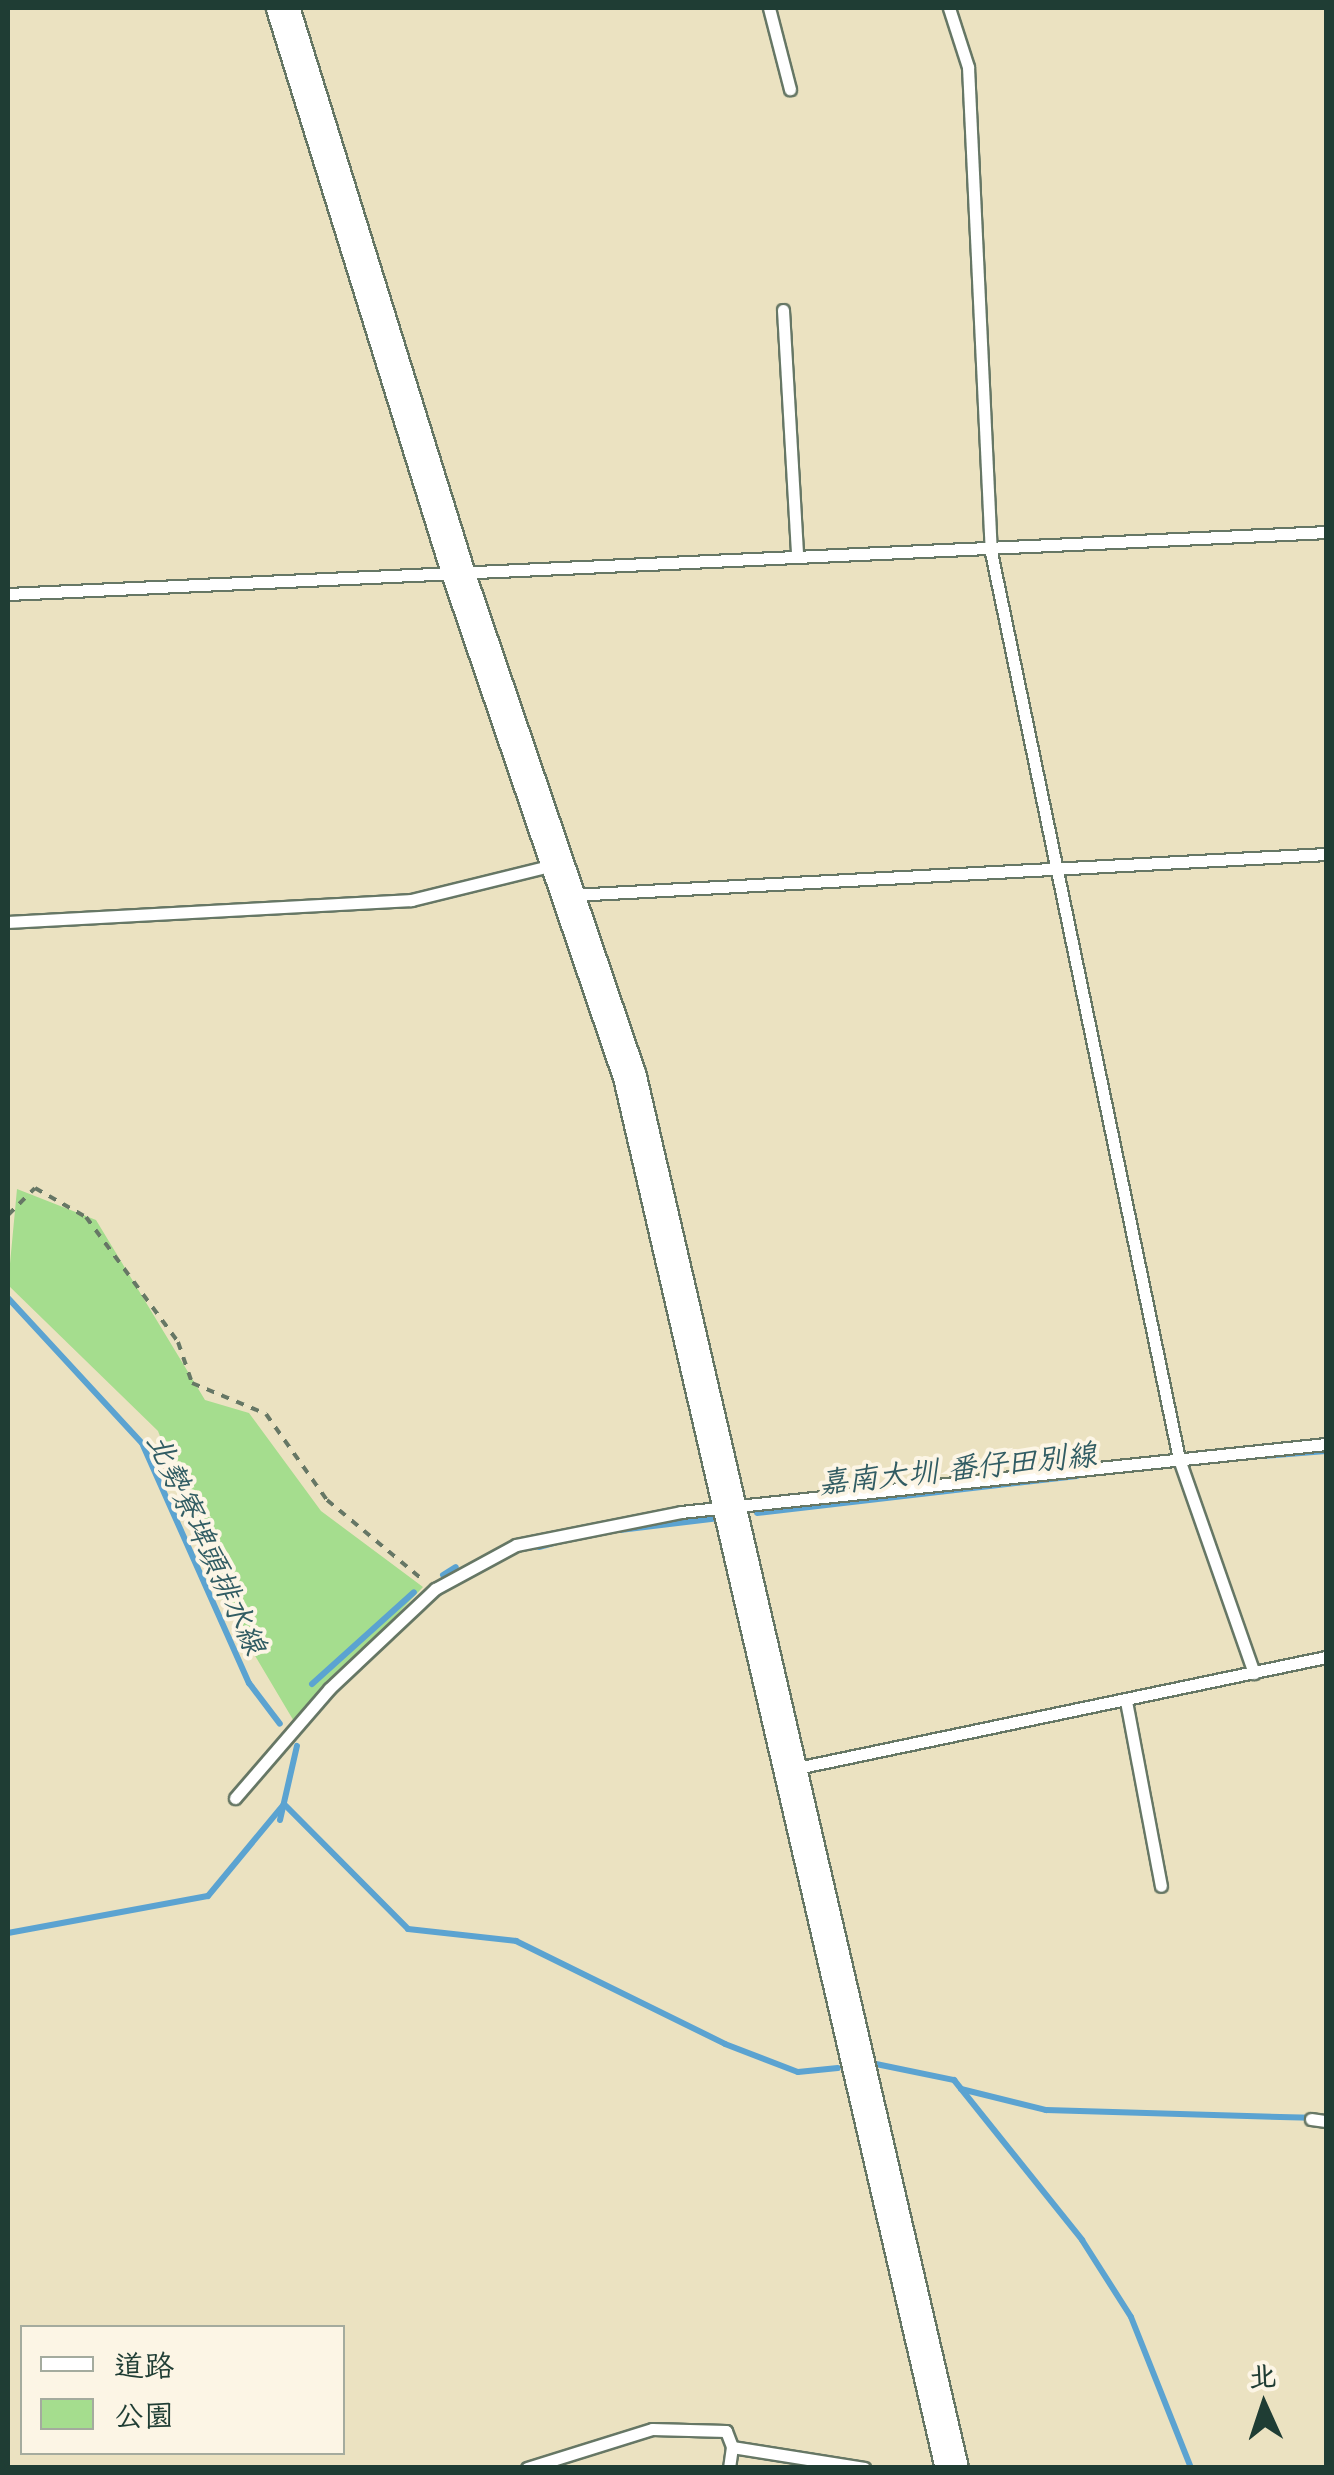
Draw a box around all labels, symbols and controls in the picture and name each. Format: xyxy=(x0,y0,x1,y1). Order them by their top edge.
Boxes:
water label: 北勢寮埤頭排水線 xyxy=(141,1427,275,1659)
water label: 嘉南大圳 番仔田別線 xyxy=(816,1434,1098,1500)
legend xyxy=(20,2325,345,2455)
text: 道路 xyxy=(114,2344,174,2384)
north arrow xyxy=(1214,2355,1314,2455)
text: 北 xyxy=(1247,2356,1277,2394)
text: 公園 xyxy=(114,2394,174,2434)

